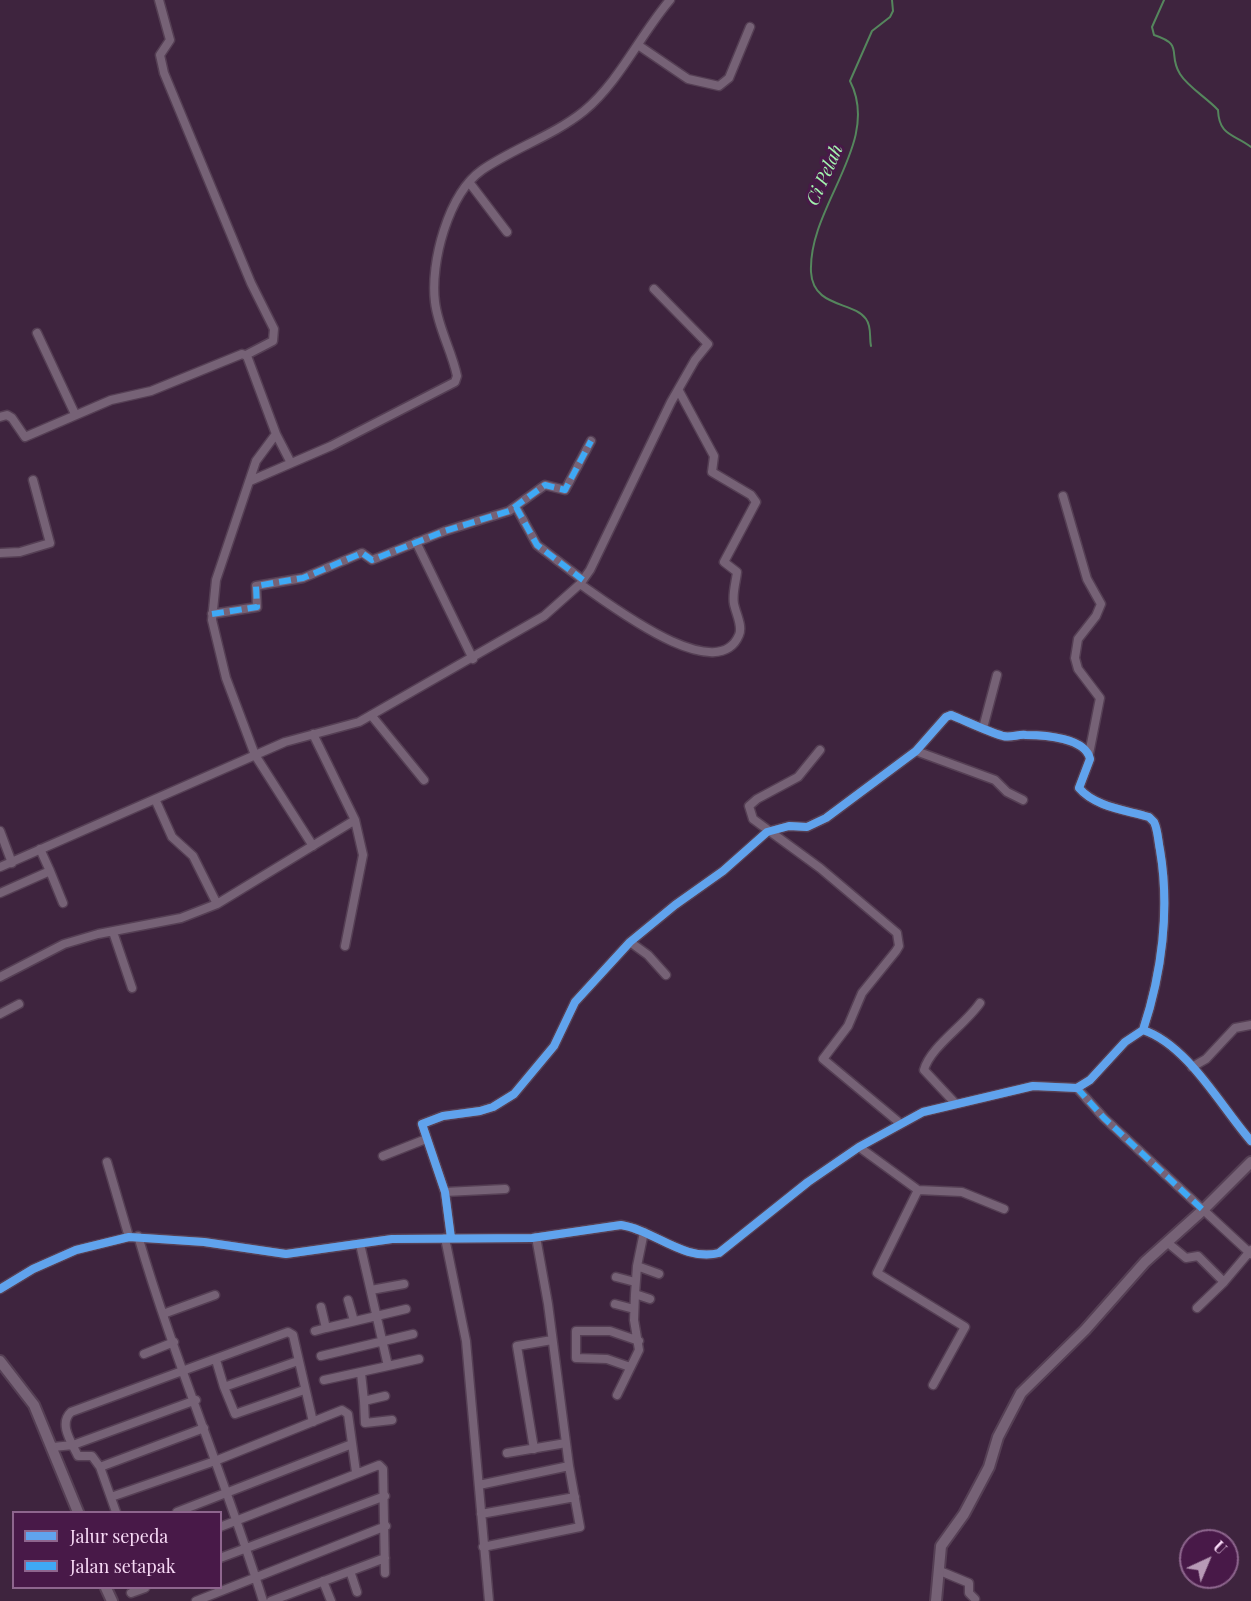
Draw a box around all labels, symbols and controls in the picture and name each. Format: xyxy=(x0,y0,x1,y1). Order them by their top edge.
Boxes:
water label: Ci Pelah xyxy=(802,141,848,209)
legend xyxy=(12,1511,222,1589)
text: Jalur sepeda xyxy=(70,1524,168,1548)
north arrow xyxy=(1179,1529,1239,1589)
text: U xyxy=(1209,1536,1232,1559)
text: Jalan setapak xyxy=(70,1554,176,1578)

